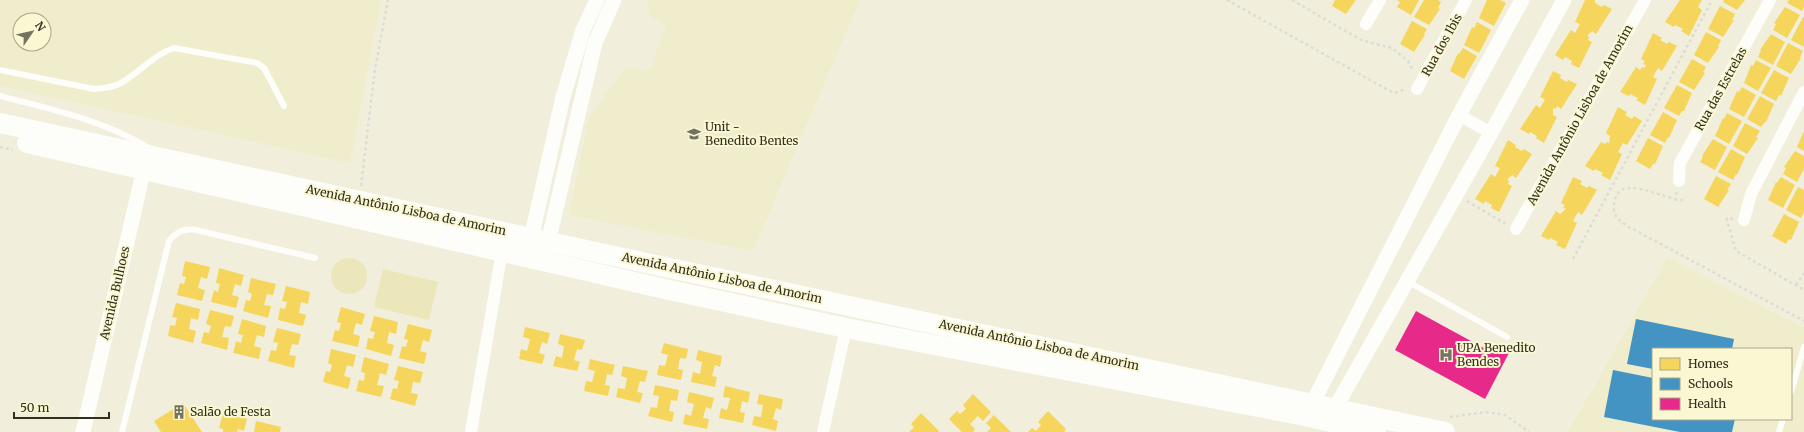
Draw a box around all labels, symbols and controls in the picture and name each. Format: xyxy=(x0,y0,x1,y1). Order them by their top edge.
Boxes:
street label: Rua dos Ibis xyxy=(1418,11,1465,79)
north arrow xyxy=(12,12,52,52)
text: N xyxy=(32,19,49,34)
street label: Avenida Antônio Lisboa de Amorim xyxy=(1523,22,1636,209)
street label: Rua das Estrelas xyxy=(1691,44,1750,133)
place label: Unit - Benedito Bentes xyxy=(705,119,798,148)
school or university icon: Unit - Benedito Bentes xyxy=(686,126,702,142)
street label: Avenida Antônio Lisboa de Amorim xyxy=(304,181,508,238)
street label: Avenida Bulhoes xyxy=(96,244,133,342)
street label: Avenida Antônio Lisboa de Amorim xyxy=(620,249,824,306)
street label: Avenida Antônio Lisboa de Amorim xyxy=(937,316,1141,373)
place label: UPA Benedito Bendes xyxy=(1457,340,1535,369)
hospital icon: UPA Benedito Bendes xyxy=(1438,347,1454,363)
legend xyxy=(1652,348,1792,420)
text: Homes xyxy=(1688,356,1729,371)
text: Schools xyxy=(1688,376,1733,391)
scale bar xyxy=(14,394,109,420)
text: Health xyxy=(1688,396,1726,411)
text: 50 m xyxy=(20,400,49,415)
building icon: Salão de Festa xyxy=(171,404,187,420)
place label: Salão de Festa xyxy=(190,404,271,419)

